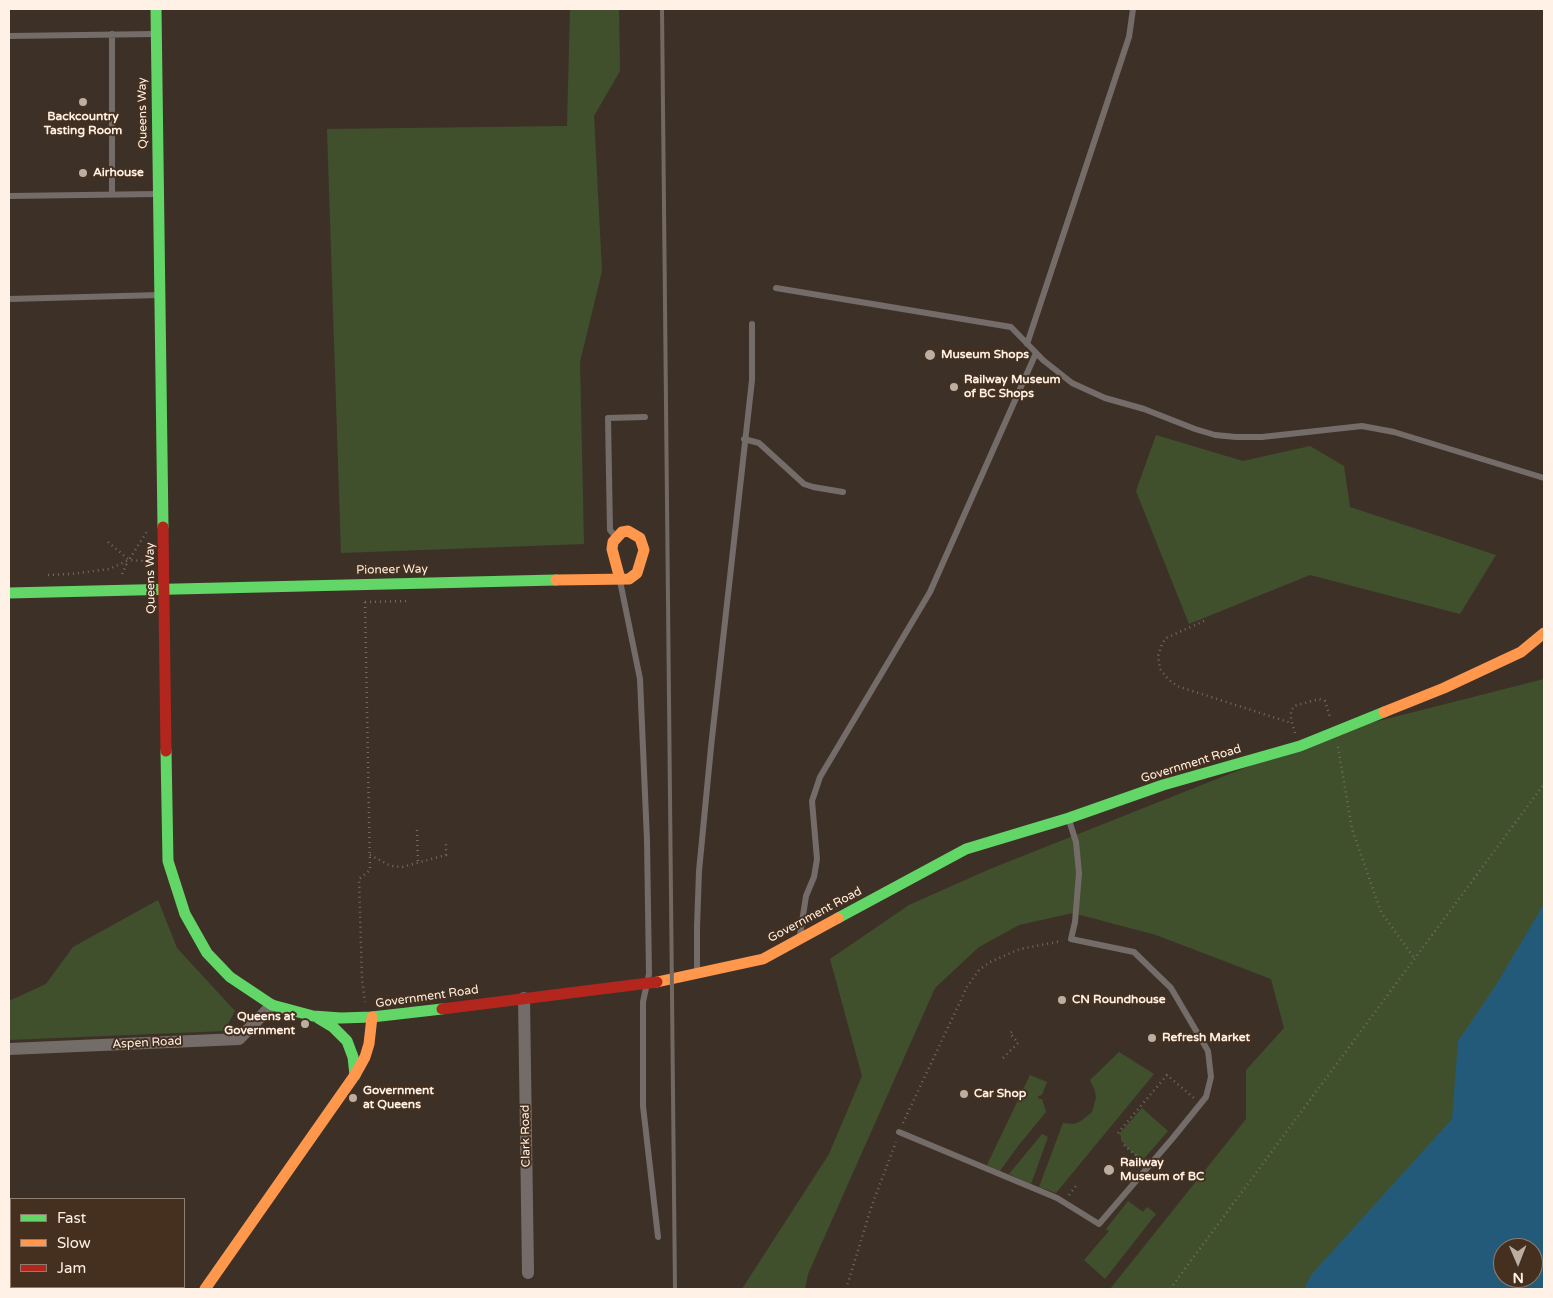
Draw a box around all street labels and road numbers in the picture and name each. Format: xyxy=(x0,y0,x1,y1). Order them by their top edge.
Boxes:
street label: Queens Way xyxy=(135,77,151,149)
street label: Queens Way xyxy=(143,542,159,614)
street label: Pioneer Way xyxy=(356,562,428,578)
street label: Government Road xyxy=(1139,742,1243,786)
street label: Government Road xyxy=(766,884,864,946)
street label: Government Road xyxy=(374,983,480,1011)
street label: Aspen Road xyxy=(112,1034,182,1052)
street label: Clark Road xyxy=(518,1105,534,1167)

